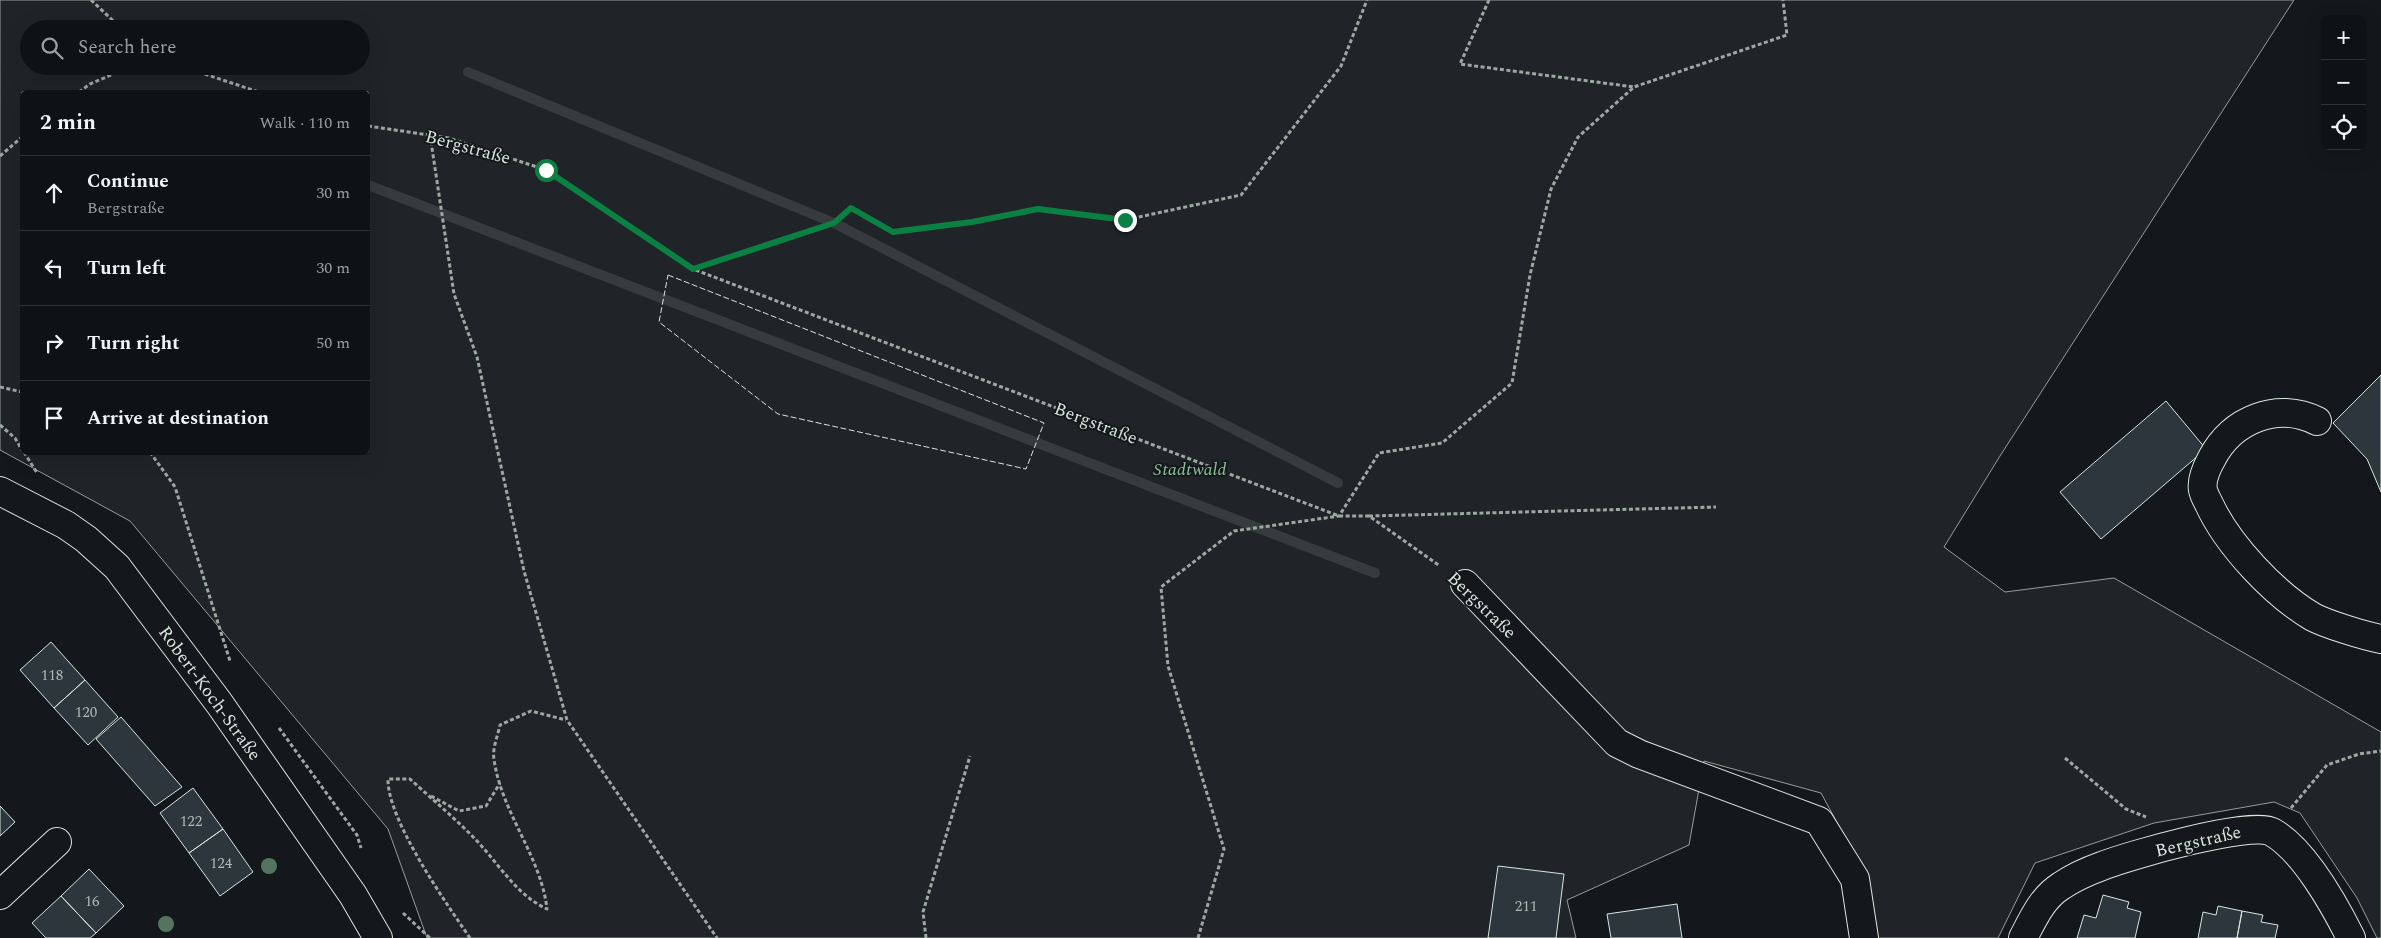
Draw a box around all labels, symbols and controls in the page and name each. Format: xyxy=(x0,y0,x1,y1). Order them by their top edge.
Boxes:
map controls xyxy=(2321,15,2366,150)
button: + xyxy=(2321,15,2366,60)
search box xyxy=(20,20,370,75)
text: Search here xyxy=(78,33,177,62)
icon: search xyxy=(38,34,66,62)
button: − xyxy=(2321,60,2366,105)
button: locate xyxy=(2321,105,2366,150)
text: 2 min xyxy=(40,107,96,139)
text: Walk · 110 m xyxy=(259,111,350,135)
street label: Bergstraße xyxy=(422,123,514,172)
route start xyxy=(535,159,558,182)
text: Continue xyxy=(87,167,169,196)
icon: ahead xyxy=(40,179,68,207)
text: 30 m xyxy=(316,181,350,205)
text: Bergstraße xyxy=(87,196,165,220)
route end xyxy=(1114,209,1137,232)
icon: left xyxy=(40,254,68,282)
text: Turn left xyxy=(87,254,166,283)
text: 30 m xyxy=(316,256,350,280)
icon: right xyxy=(40,329,68,357)
text: Turn right xyxy=(87,329,180,358)
text: 50 m xyxy=(316,331,350,355)
street label: Bergstraße xyxy=(1050,395,1141,452)
icon: arrive xyxy=(40,404,68,432)
text: Arrive at destination xyxy=(87,404,269,433)
park label: Stadtwald xyxy=(1153,456,1227,483)
street label: Bergstraße xyxy=(1441,565,1522,645)
street label: Robert-Koch-Straße xyxy=(151,620,268,766)
house number: 118 xyxy=(41,664,63,687)
house number: 120 xyxy=(75,701,97,724)
house number: 122 xyxy=(180,810,202,833)
street label: Bergstraße xyxy=(2153,819,2244,864)
house number: 124 xyxy=(210,852,233,875)
house number: 16 xyxy=(84,890,100,913)
house number: 211 xyxy=(1515,895,1537,918)

